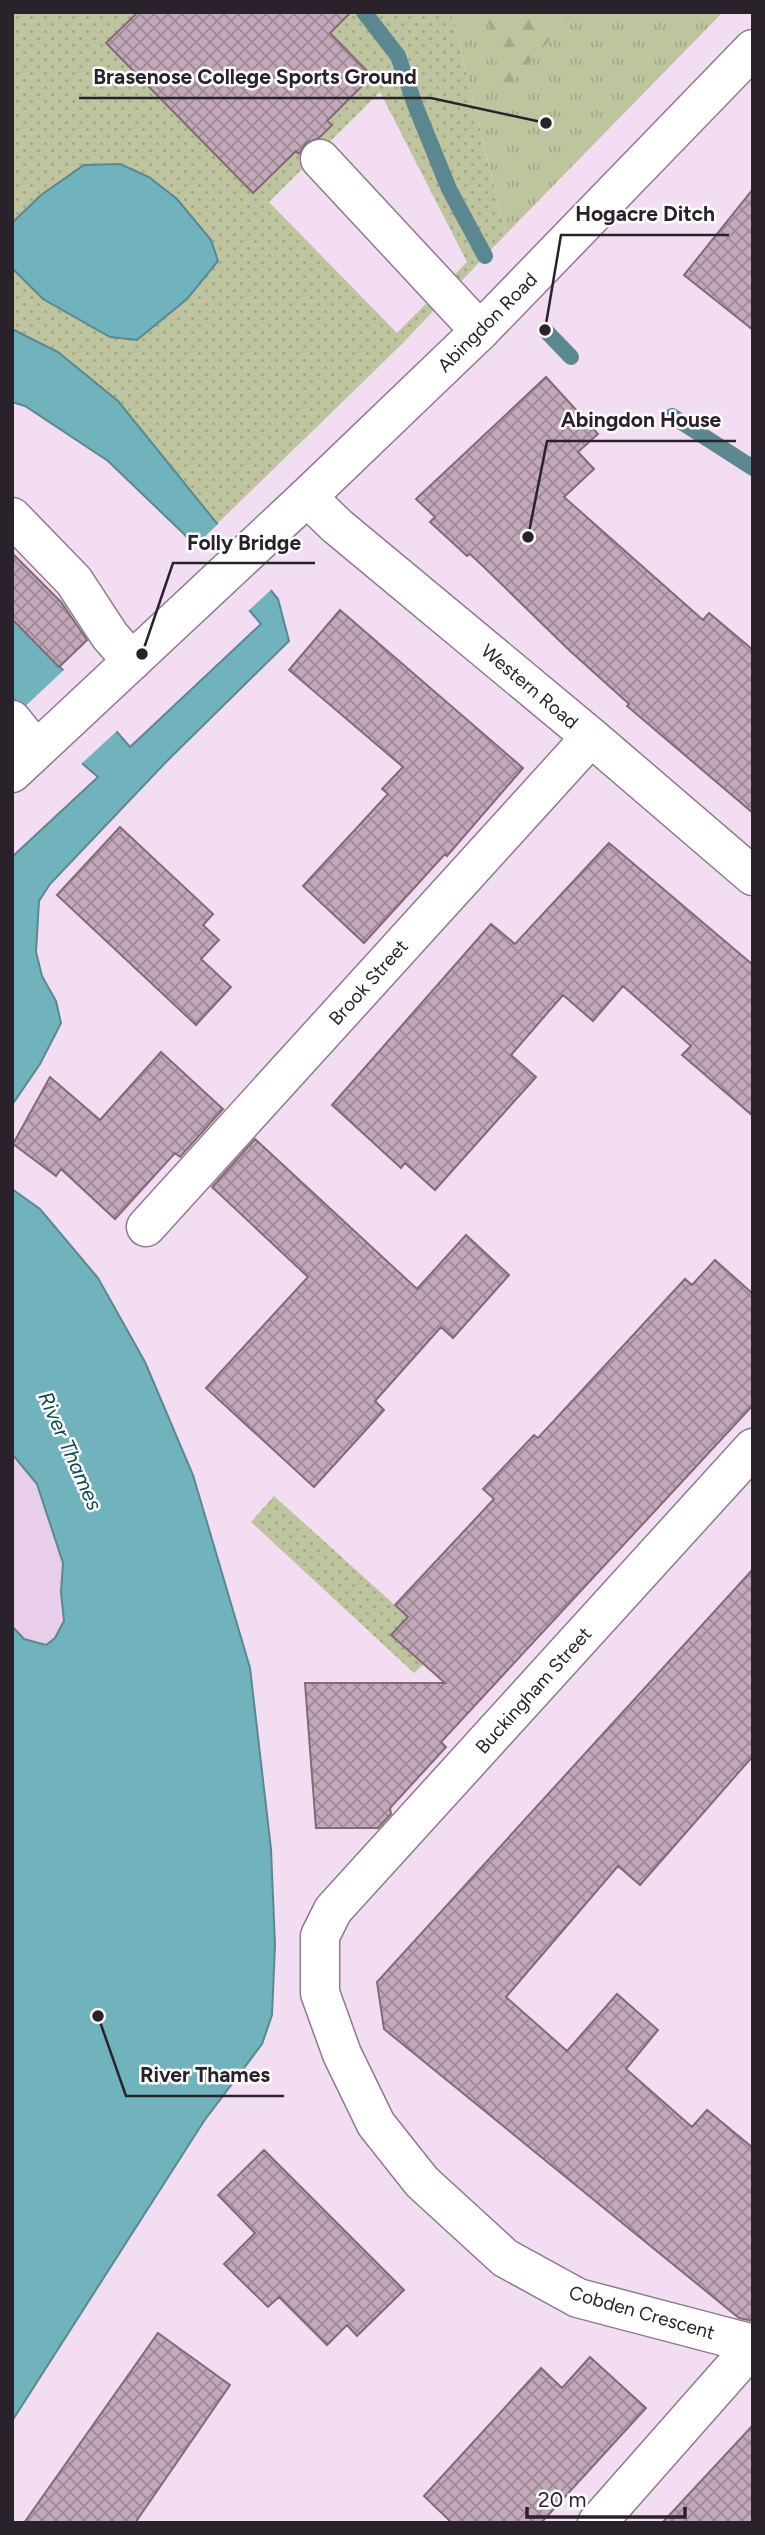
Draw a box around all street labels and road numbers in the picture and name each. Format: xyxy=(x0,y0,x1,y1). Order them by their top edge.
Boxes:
street label: Abingdon Road xyxy=(433,268,542,377)
street label: Western Road xyxy=(476,639,583,734)
street label: Brook Street xyxy=(324,935,413,1030)
street label: Buckingham Street xyxy=(471,1622,596,1758)
street label: Cobden Crescent xyxy=(566,2281,717,2344)

